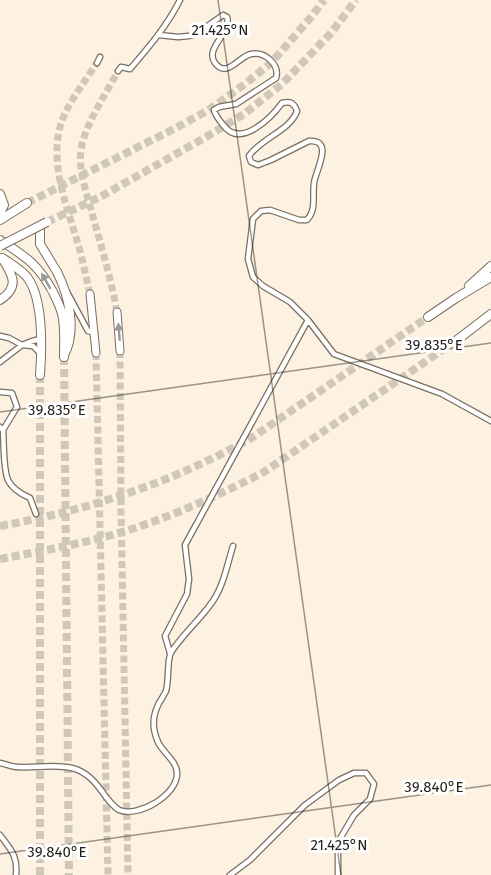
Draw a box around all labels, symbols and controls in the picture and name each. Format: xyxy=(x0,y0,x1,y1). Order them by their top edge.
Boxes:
text: 21.425°N xyxy=(191,21,249,39)
one-way arrow xyxy=(41,273,52,289)
one-way arrow xyxy=(114,322,124,341)
text: 39.835°E xyxy=(405,336,463,354)
text: 39.835°E xyxy=(28,401,86,419)
text: 39.840°E xyxy=(404,778,464,796)
text: 21.425°N xyxy=(310,836,368,854)
text: 39.840°E xyxy=(27,843,87,861)

